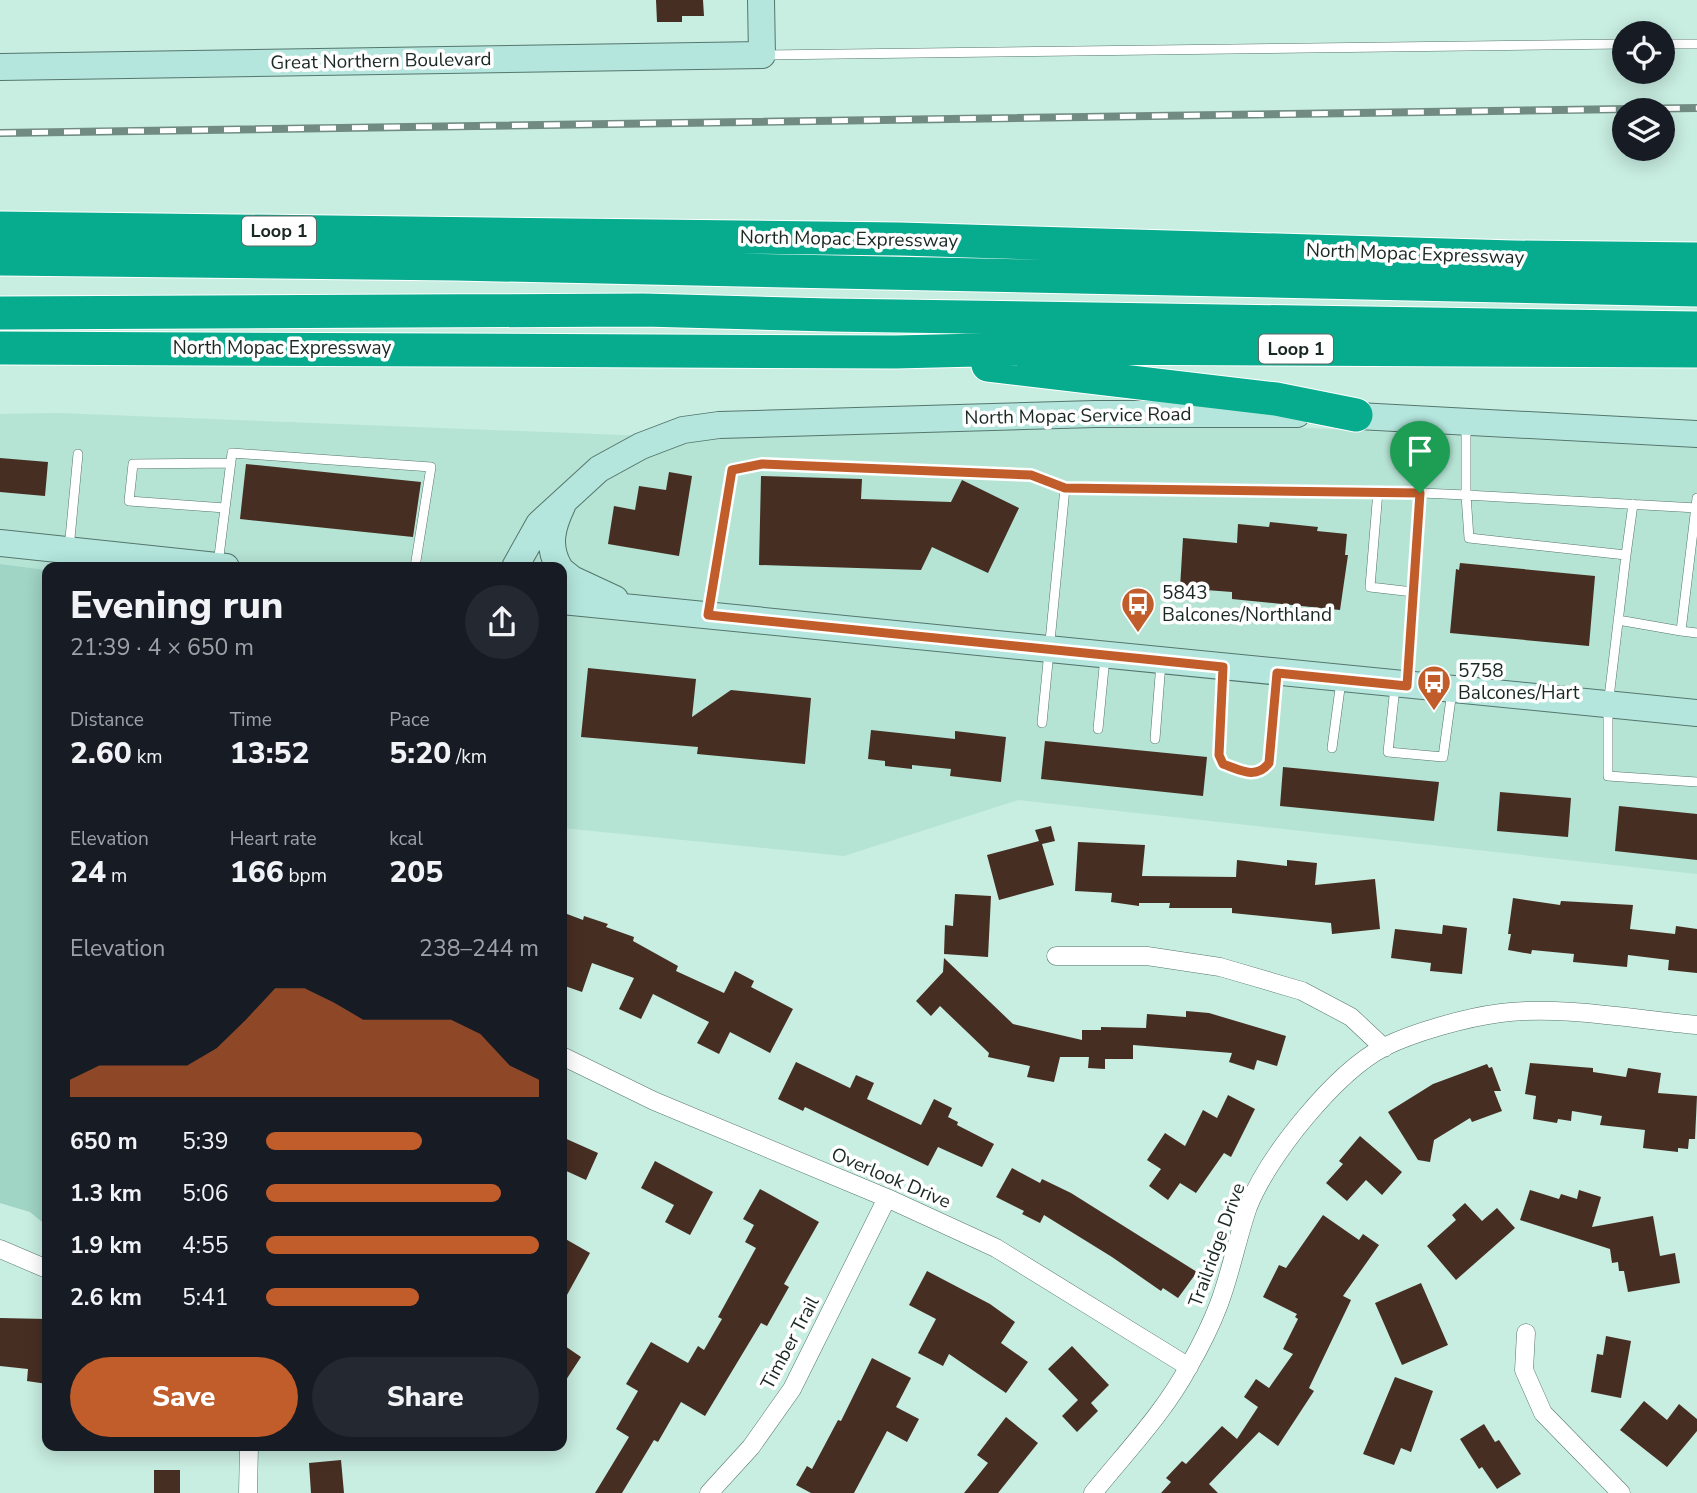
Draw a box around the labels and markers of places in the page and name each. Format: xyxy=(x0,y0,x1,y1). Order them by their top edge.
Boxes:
pin xyxy=(1390,421,1450,493)
place label: 5843 Balcones/Northland xyxy=(1162,580,1332,628)
bus stop icon: 5843 Balcones/Northland xyxy=(1119,585,1157,634)
place label: 5758 Balcones/Hart xyxy=(1458,658,1580,706)
bus stop icon: 5758 Balcones/Hart xyxy=(1415,663,1453,712)

